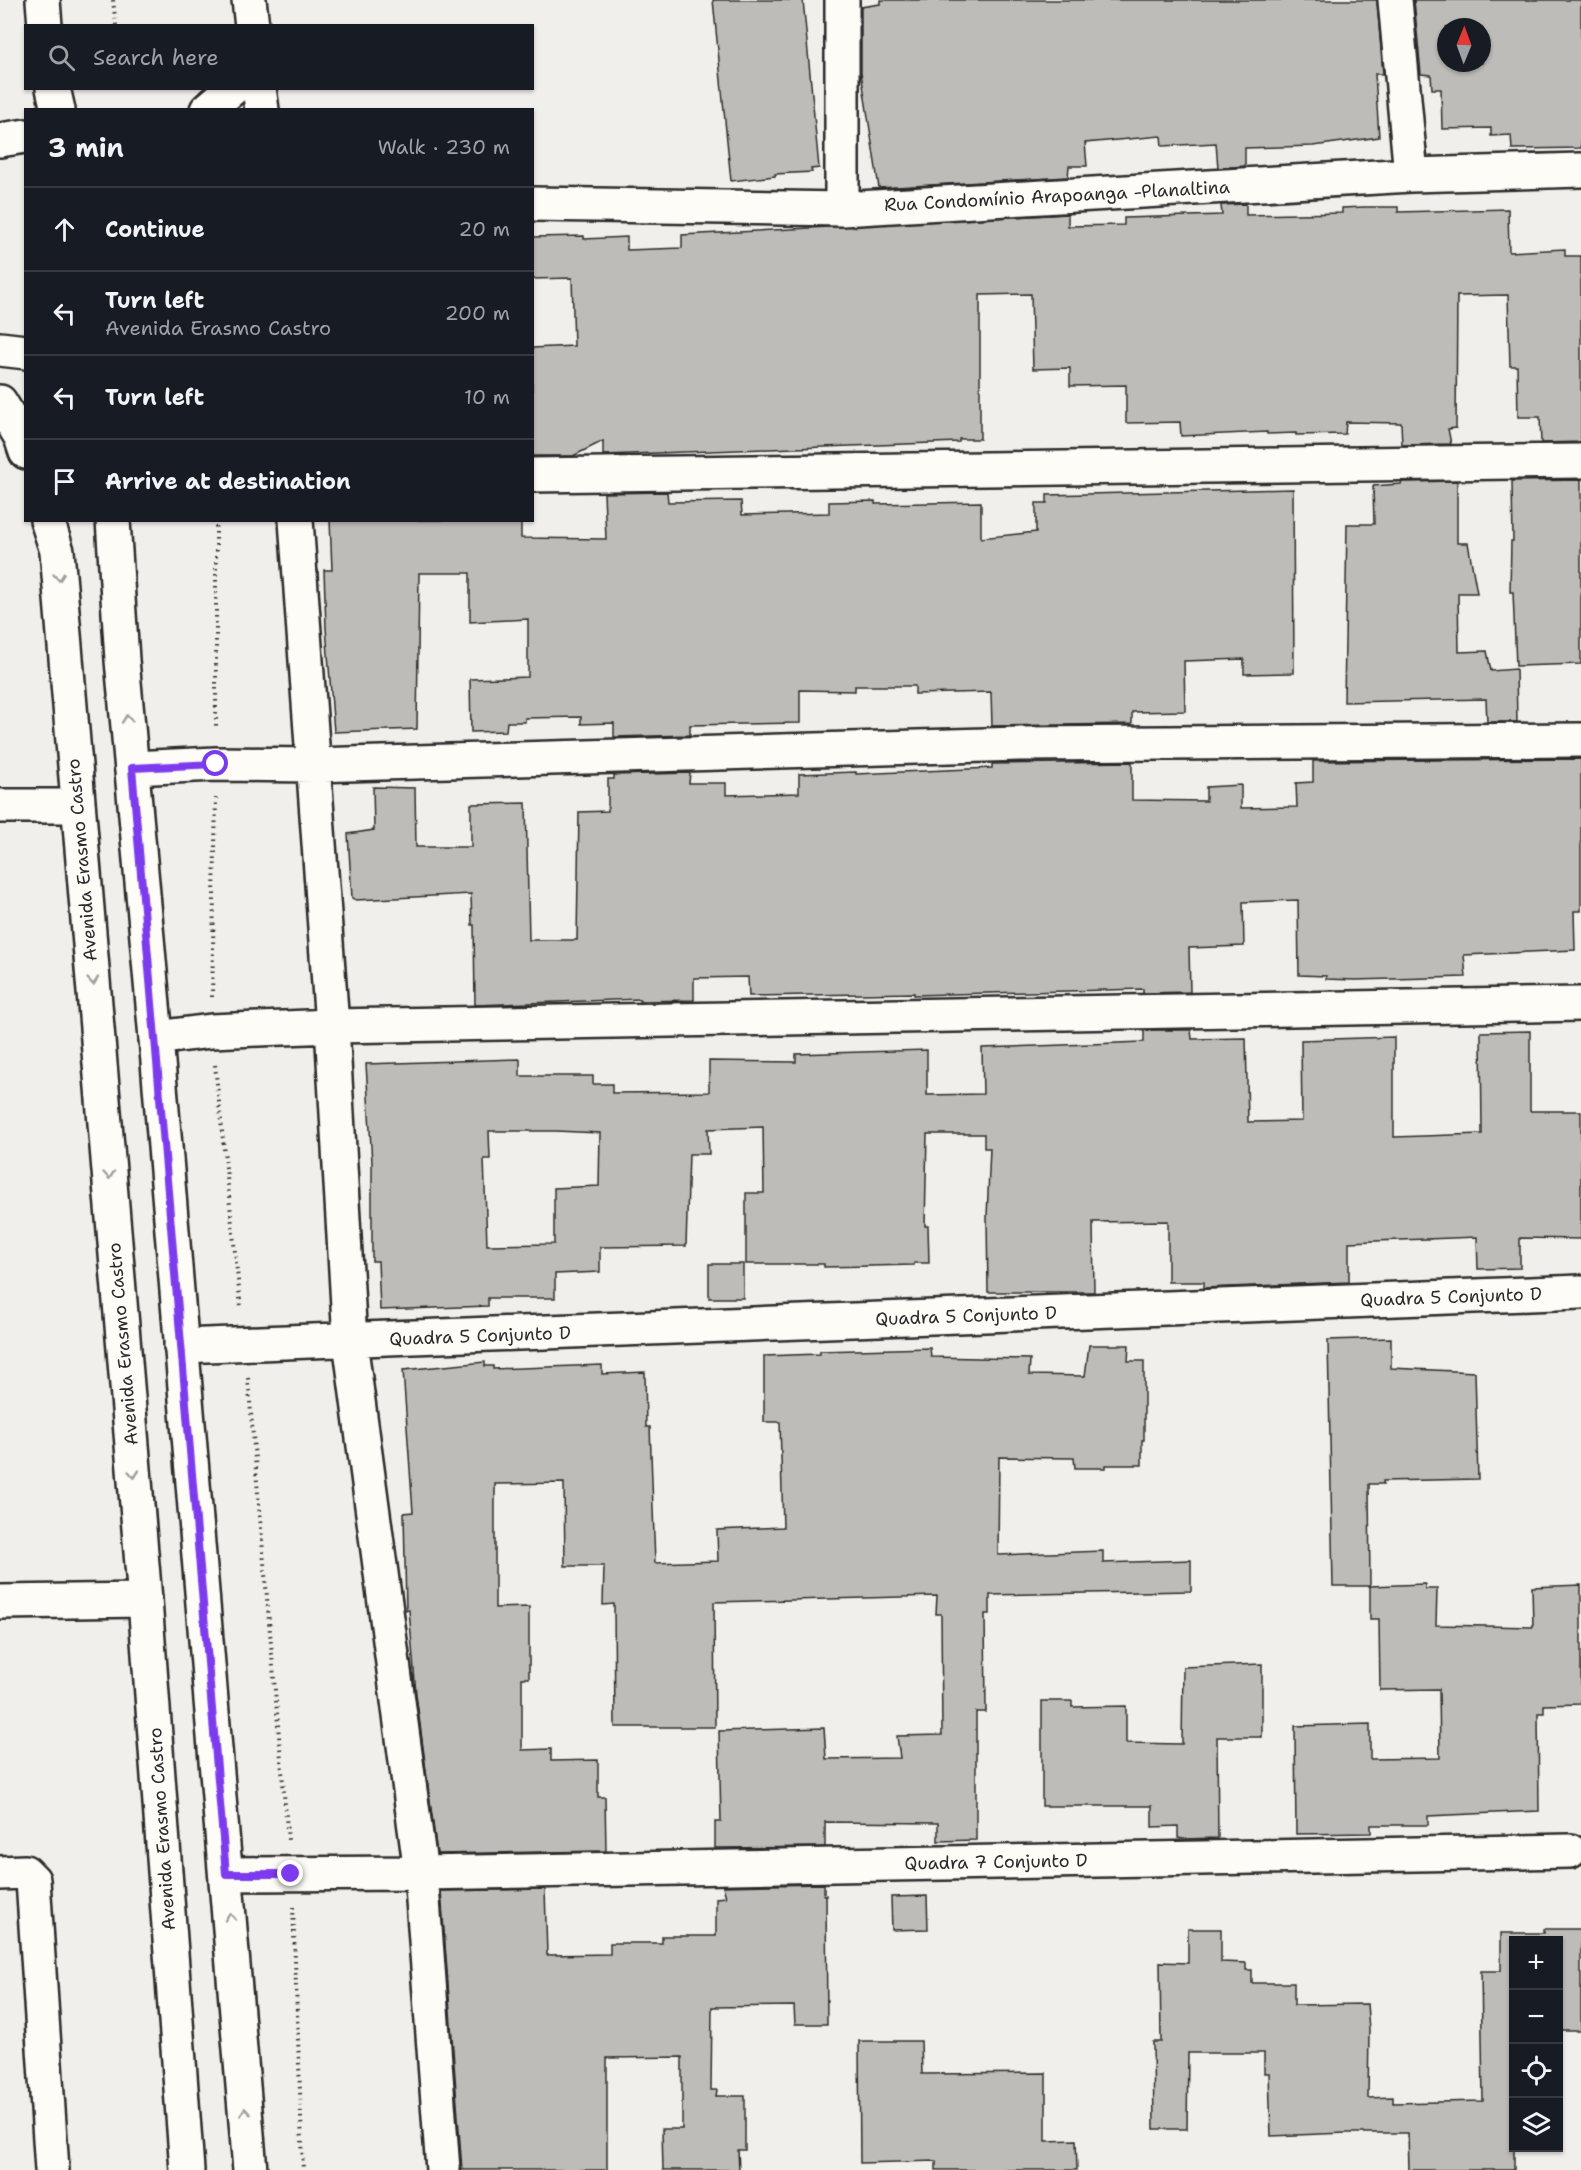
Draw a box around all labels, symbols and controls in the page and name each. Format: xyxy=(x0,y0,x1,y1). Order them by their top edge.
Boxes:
north arrow xyxy=(1437,18,1491,72)
search box xyxy=(24,24,534,90)
icon: search xyxy=(45,41,78,74)
text: Search here xyxy=(93,43,219,72)
text: 3 min xyxy=(48,130,124,165)
text: Walk · 230 m xyxy=(378,134,510,160)
street label: Rua Condomínio Arapoanga -Planaltina xyxy=(883,175,1231,217)
icon: ahead xyxy=(48,213,81,246)
text: Continue xyxy=(105,215,205,244)
text: 20 m xyxy=(459,216,510,242)
text: Turn left xyxy=(105,286,204,315)
icon: left xyxy=(48,297,81,330)
text: 200 m xyxy=(445,300,510,326)
text: Avenida Erasmo Castro xyxy=(105,315,331,341)
icon: left xyxy=(48,381,81,414)
text: Turn left xyxy=(105,383,204,412)
text: 10 m xyxy=(464,384,510,410)
icon: arrive xyxy=(48,465,81,498)
text: Arrive at destination xyxy=(105,467,351,496)
one-way arrow xyxy=(52,573,65,582)
one-way arrow xyxy=(121,714,134,723)
route start xyxy=(202,750,228,776)
street label: Avenida Erasmo Castro xyxy=(61,758,103,962)
one-way arrow xyxy=(86,977,99,986)
one-way arrow xyxy=(102,1171,115,1180)
street label: Avenida Erasmo Castro xyxy=(102,1242,144,1446)
street label: Quadra 5 Conjunto D xyxy=(1360,1282,1542,1312)
street label: Quadra 5 Conjunto D xyxy=(875,1301,1057,1331)
street label: Quadra 5 Conjunto D xyxy=(389,1321,571,1351)
one-way arrow xyxy=(127,1470,140,1479)
street label: Avenida Erasmo Castro xyxy=(143,1727,181,1931)
street label: Quadra 7 Conjunto D xyxy=(904,1848,1088,1876)
route end xyxy=(277,1860,303,1886)
one-way arrow xyxy=(223,1913,236,1922)
map controls xyxy=(1509,1936,1563,2152)
button: + xyxy=(1509,1936,1563,1990)
button: − xyxy=(1509,1990,1563,2044)
button: locate xyxy=(1509,2044,1563,2098)
button: layers xyxy=(1509,2098,1563,2152)
one-way arrow xyxy=(239,2107,252,2116)

